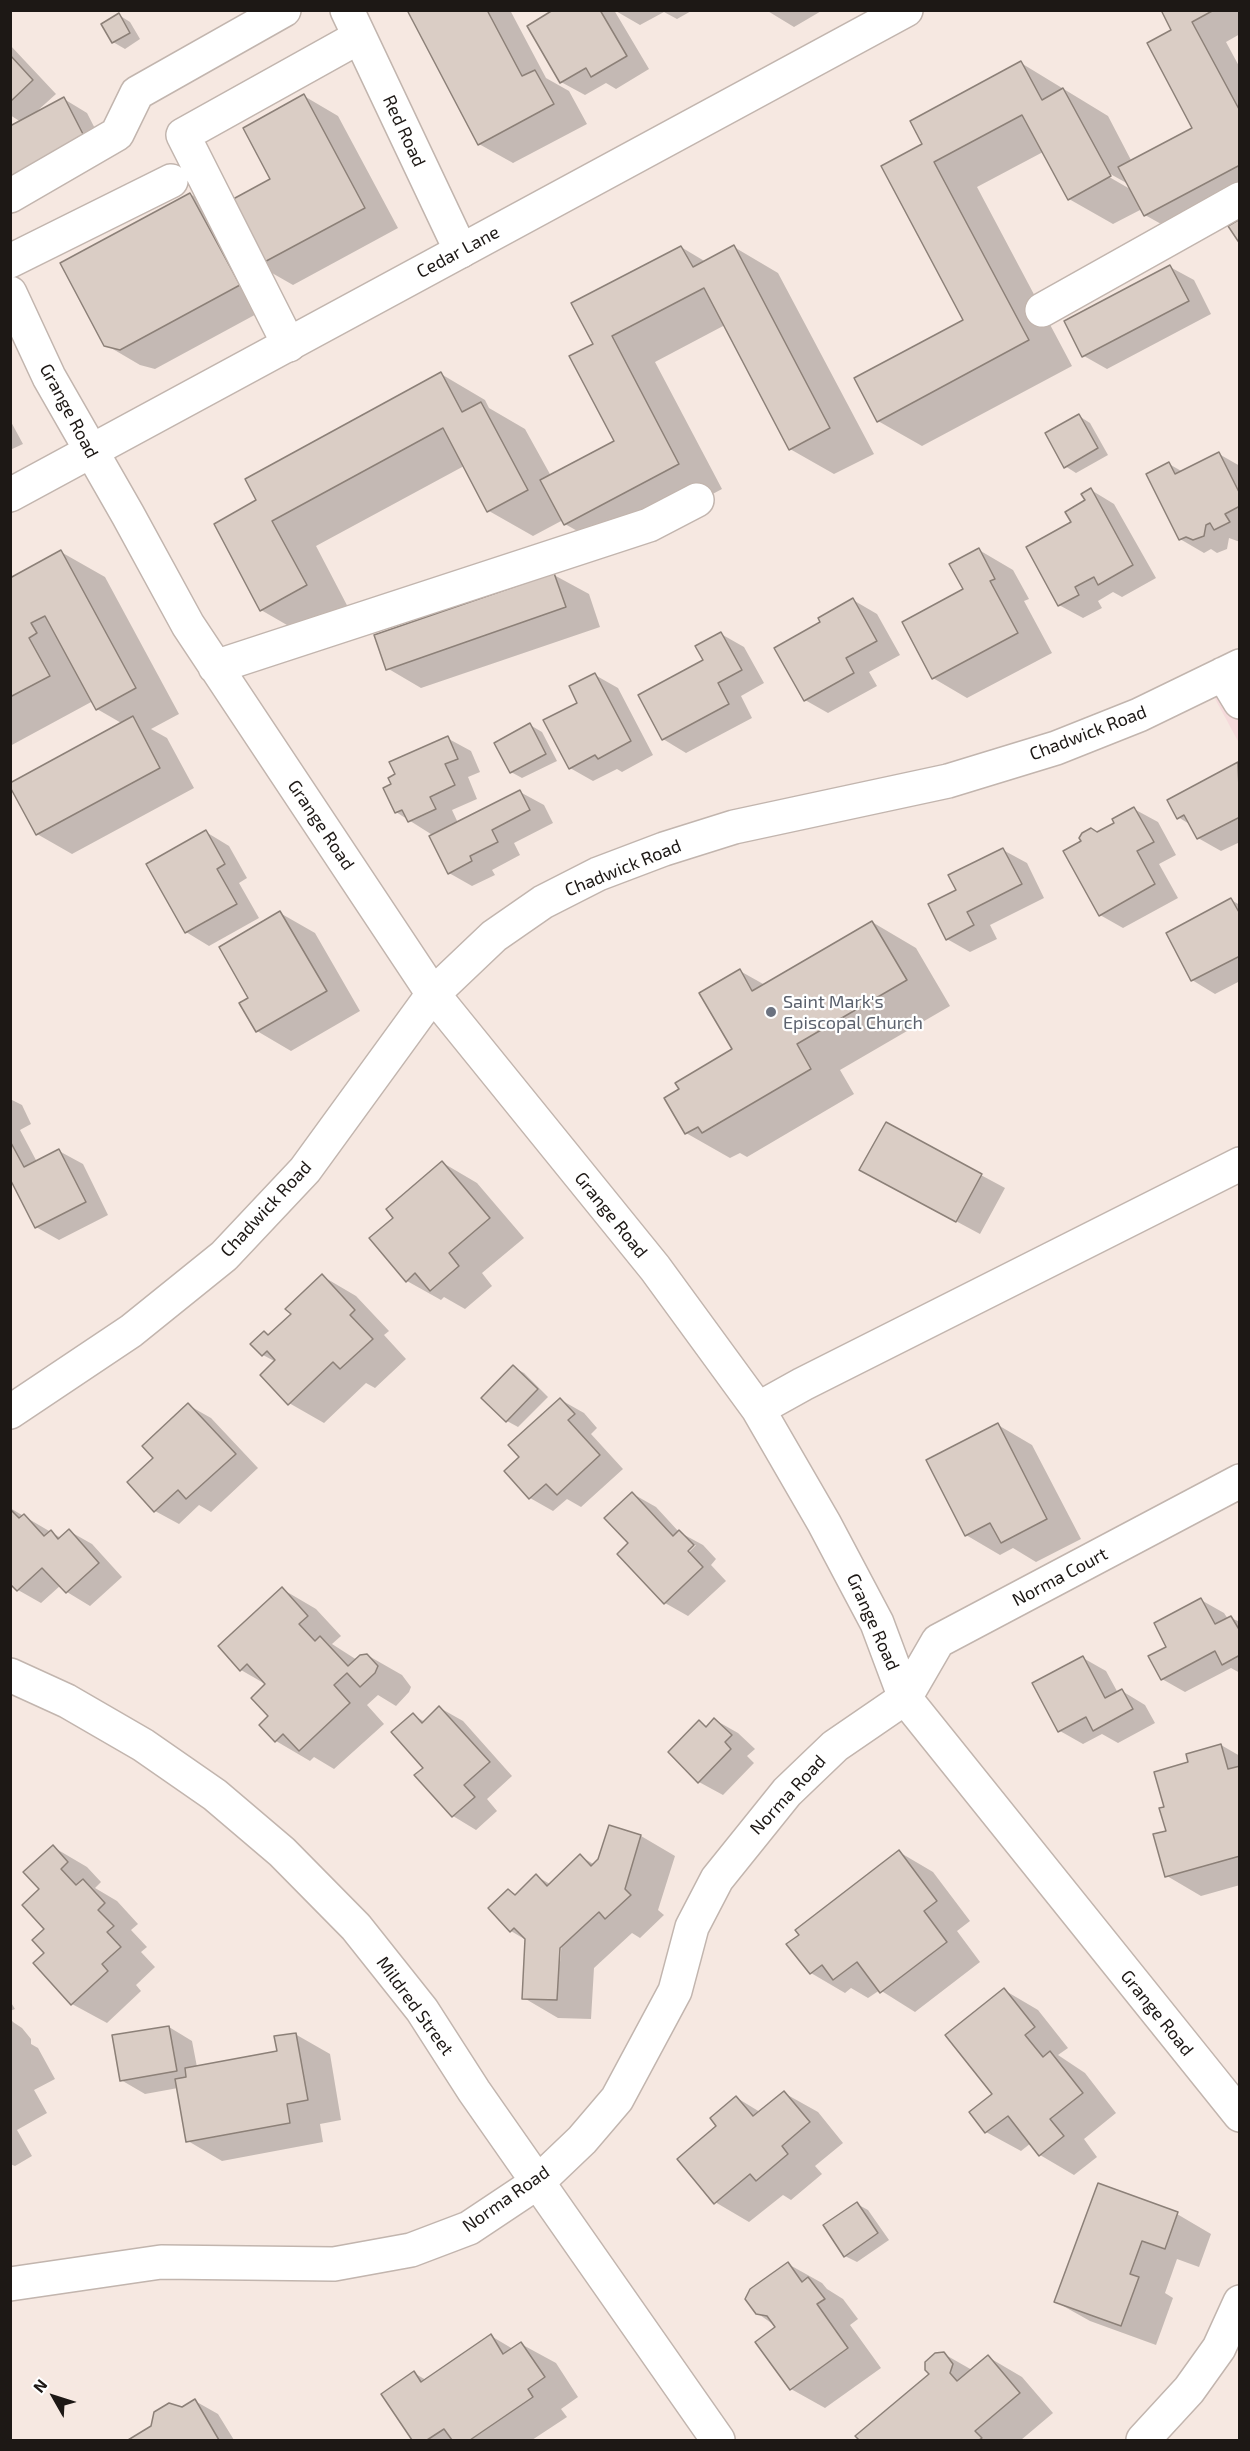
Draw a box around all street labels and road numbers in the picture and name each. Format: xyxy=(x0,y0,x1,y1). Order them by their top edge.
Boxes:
street label: Red Road xyxy=(378,92,430,170)
street label: Cedar Lane xyxy=(413,221,503,283)
street label: Grange Road xyxy=(35,360,103,462)
street label: Chadwick Road xyxy=(1026,701,1150,765)
street label: Grange Road xyxy=(283,776,359,874)
street label: Chadwick Road xyxy=(562,835,684,901)
street label: Chadwick Road xyxy=(216,1156,316,1262)
street label: Grange Road xyxy=(570,1168,652,1262)
street label: Norma Court xyxy=(1009,1543,1111,1611)
street label: Grange Road xyxy=(842,1570,904,1674)
street label: Norma Road xyxy=(746,1751,830,1839)
street label: Mildred Street xyxy=(372,1952,458,2060)
street label: Grange Road xyxy=(1116,1966,1198,2060)
street label: Norma Road xyxy=(458,2161,554,2237)

